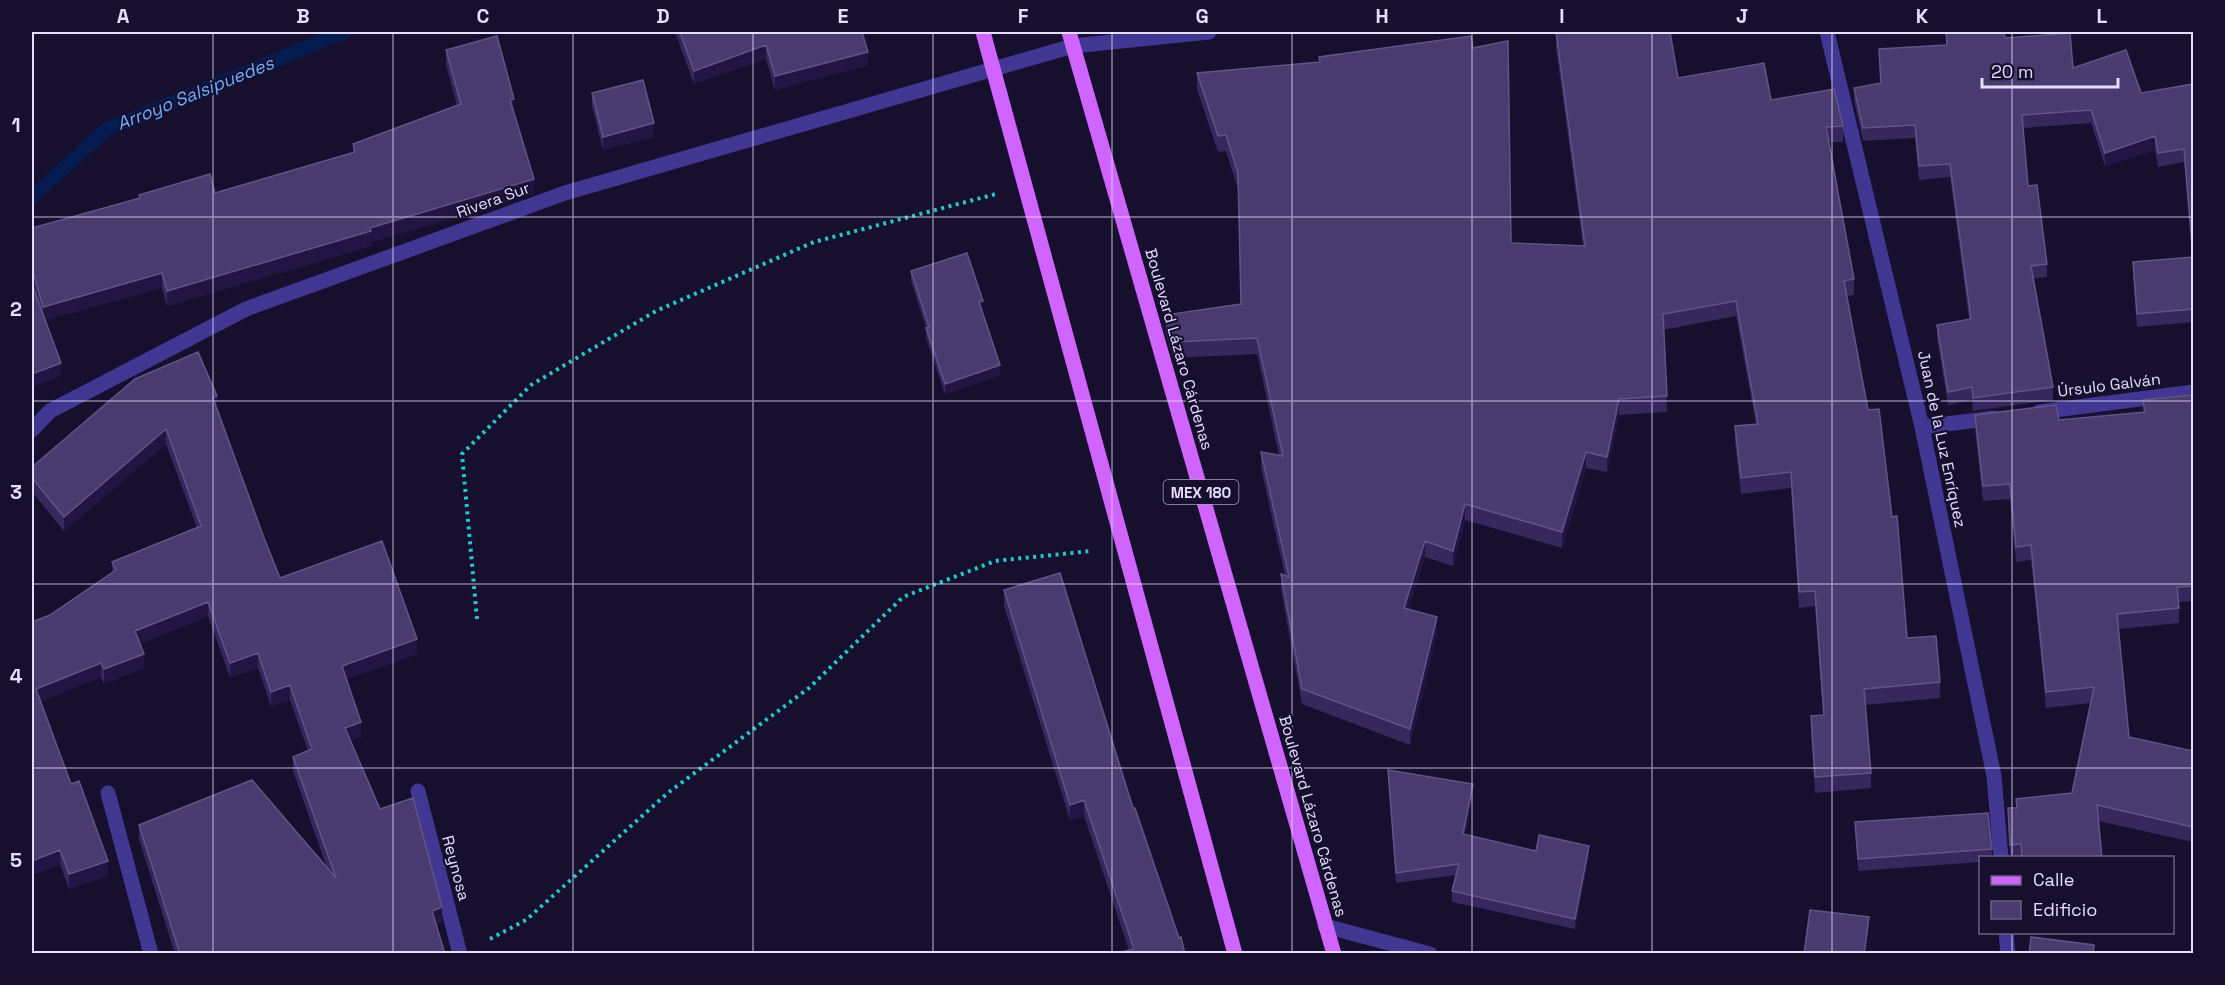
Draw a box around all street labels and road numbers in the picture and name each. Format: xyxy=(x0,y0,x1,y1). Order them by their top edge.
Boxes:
street label: Rivera Sur xyxy=(453,177,533,223)
street label: Boulevard Lázaro Cárdenas xyxy=(1140,246,1218,452)
street label: Juan de la Luz Enríquez xyxy=(1913,349,1971,529)
street label: Úrsulo Galván xyxy=(2056,368,2162,402)
road number: MEX 180 xyxy=(1164,480,1238,504)
street label: Boulevard Lázaro Cárdenas xyxy=(1274,713,1352,919)
street label: Reynosa xyxy=(437,833,475,903)

